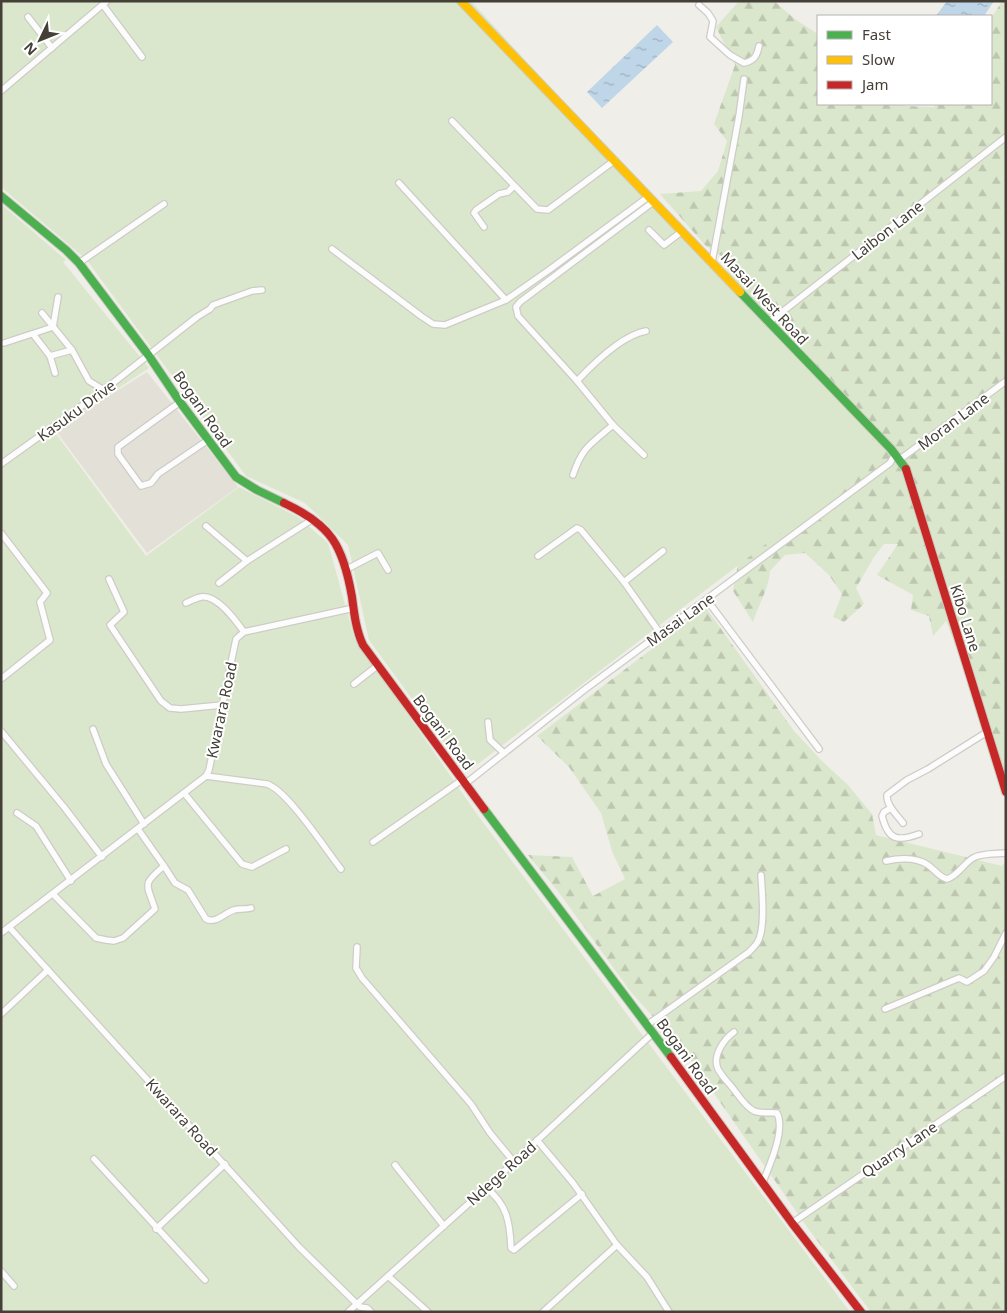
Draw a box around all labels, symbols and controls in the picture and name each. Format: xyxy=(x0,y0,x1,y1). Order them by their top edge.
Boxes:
north arrow xyxy=(15,15,65,65)
legend xyxy=(817,15,992,105)
text: Fast xyxy=(862,24,891,44)
text: N xyxy=(19,39,41,60)
text: Slow xyxy=(862,49,895,69)
text: Jam xyxy=(860,74,889,94)
street label: Laibon Lane xyxy=(847,196,927,264)
street label: Masai West Road xyxy=(717,247,813,349)
street label: Bogani Road xyxy=(169,367,237,451)
street label: Kasuku Drive xyxy=(33,375,119,445)
street label: Moran Lane xyxy=(913,388,993,454)
street label: Kibo Lane xyxy=(946,582,986,654)
street label: Masai Lane xyxy=(642,588,718,650)
street label: Kwarara Road xyxy=(201,660,241,760)
street label: Bogani Road xyxy=(409,690,479,774)
street label: Bogani Road xyxy=(653,1014,721,1098)
street label: Kwarara Road xyxy=(142,1074,222,1160)
street label: Quarry Lane xyxy=(857,1116,941,1182)
street label: Ndege Road xyxy=(462,1137,540,1209)

